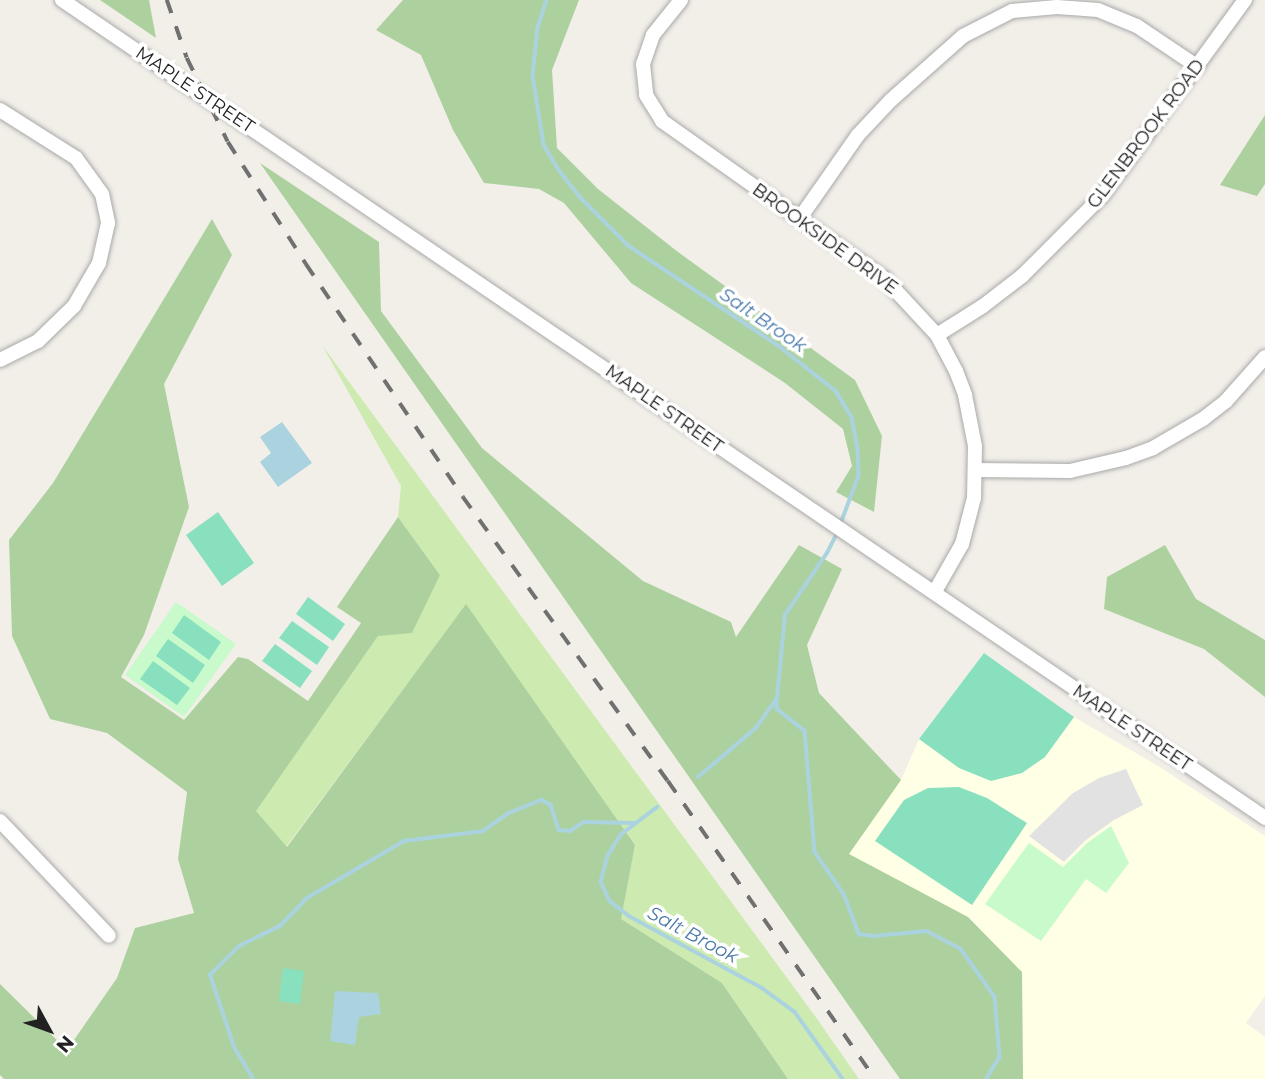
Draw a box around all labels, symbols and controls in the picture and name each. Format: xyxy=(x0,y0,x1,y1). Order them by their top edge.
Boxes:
street label: MAPLE STREET xyxy=(131,42,259,138)
street label: GLENBROOK ROAD xyxy=(1083,55,1209,213)
street label: BROOKSIDE DRIVE xyxy=(748,179,902,299)
water label: Salt Brook xyxy=(716,283,810,357)
street label: MAPLE STREET xyxy=(601,360,727,458)
street label: MAPLE STREET xyxy=(1068,680,1196,776)
water label: Salt Brook xyxy=(644,902,742,968)
north arrow xyxy=(14,995,84,1065)
text: N xyxy=(52,1031,79,1057)

